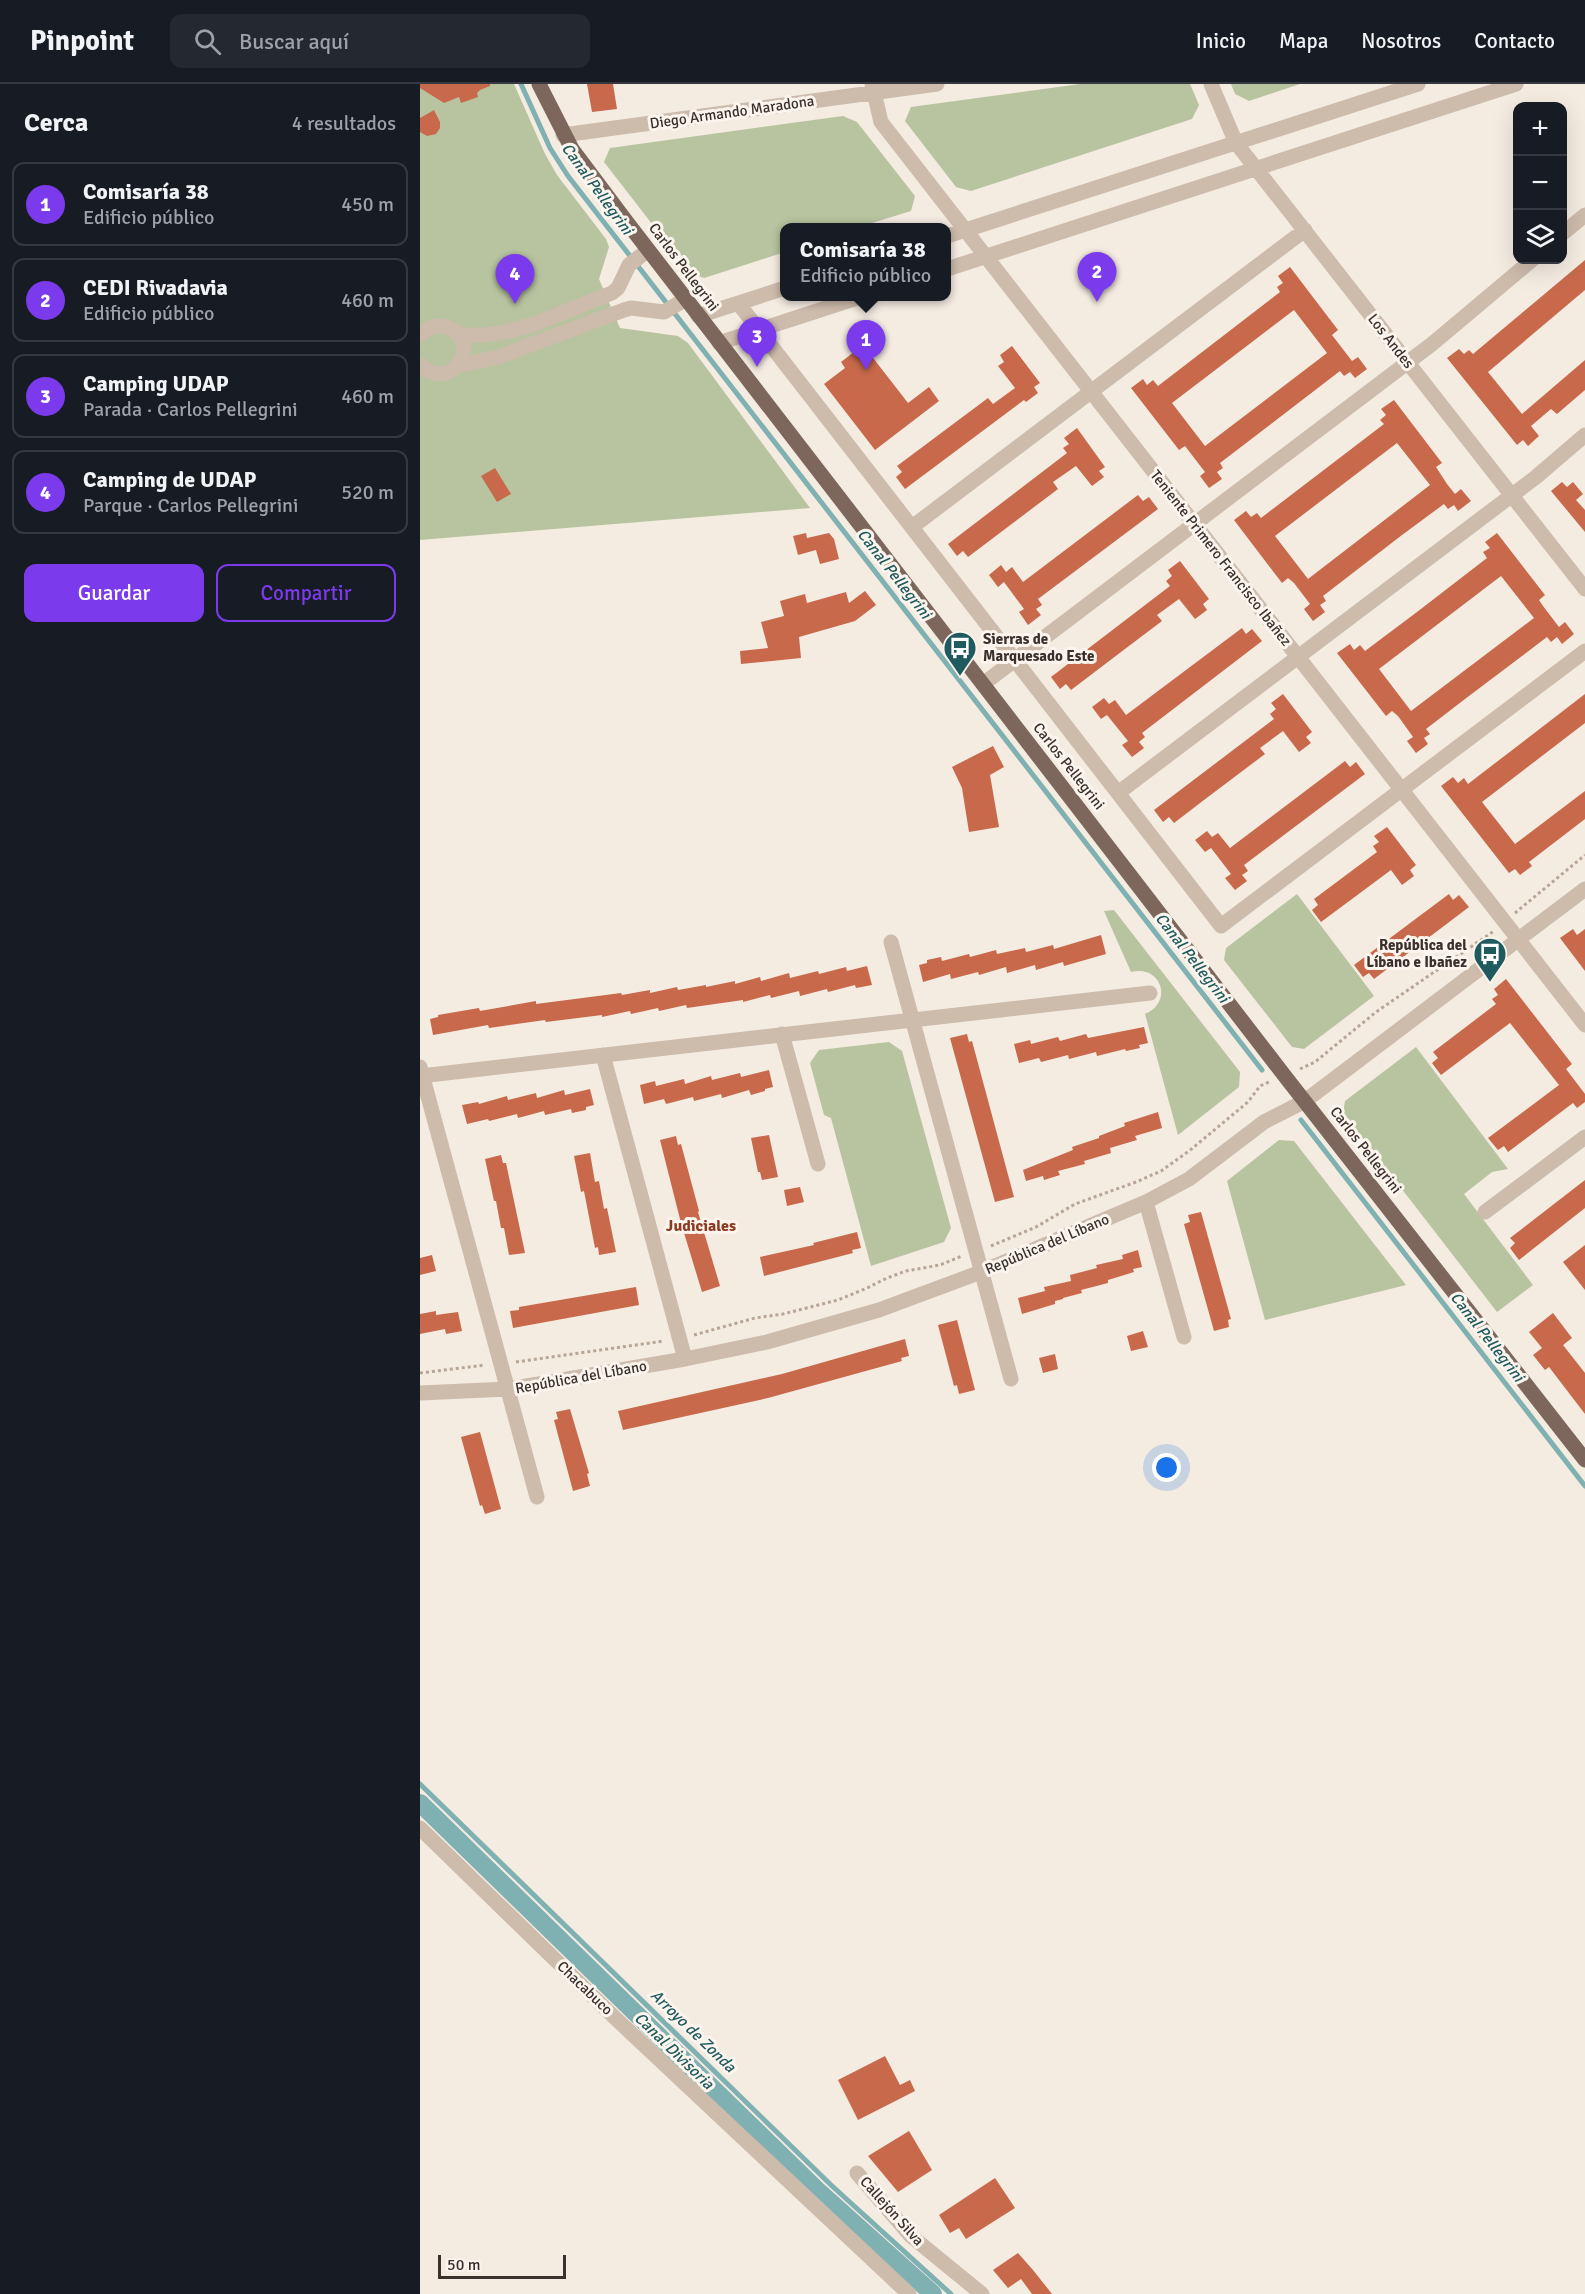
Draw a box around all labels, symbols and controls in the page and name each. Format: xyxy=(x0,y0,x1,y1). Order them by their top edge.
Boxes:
search box xyxy=(170,14,590,68)
text: Pinpoint xyxy=(30,24,134,58)
icon: search xyxy=(191,25,224,58)
text: Buscar aquí xyxy=(239,28,349,55)
text: Inicio xyxy=(1196,28,1246,54)
text: Mapa xyxy=(1279,28,1328,54)
text: Nosotros xyxy=(1361,28,1441,54)
text: Contacto xyxy=(1474,28,1555,54)
street label: Diego Armando Maradona xyxy=(649,92,815,132)
map controls xyxy=(1513,102,1567,264)
button: + xyxy=(1513,102,1567,156)
text: Cerca xyxy=(24,107,88,139)
text: 4 resultados xyxy=(292,111,396,136)
water label: Canal Pellegrini xyxy=(557,139,638,240)
button: − xyxy=(1513,156,1567,210)
text: Comisaría 38 xyxy=(83,178,209,205)
text: 1 xyxy=(40,192,51,217)
text: 450 m xyxy=(341,192,394,217)
text: Edificio público xyxy=(83,205,214,230)
button: layers xyxy=(1513,210,1567,264)
street label: Carlos Pellegrini xyxy=(645,219,723,315)
popup xyxy=(780,223,951,301)
text: Comisaría 38 xyxy=(800,236,926,263)
pin: 2 xyxy=(1078,252,1116,302)
pin: 4 xyxy=(496,254,535,304)
text: Edificio público xyxy=(800,263,931,288)
text: CEDI Rivadavia xyxy=(83,274,228,301)
text: 2 xyxy=(40,288,51,313)
text: 460 m xyxy=(341,288,394,313)
text: Edificio público xyxy=(83,301,214,326)
street label: Los Andes xyxy=(1364,310,1418,372)
pin: 3 xyxy=(738,318,776,367)
pin: 1 xyxy=(846,320,886,370)
text: Camping UDAP xyxy=(83,370,229,397)
text: 3 xyxy=(40,384,51,409)
text: 460 m xyxy=(341,384,394,409)
text: Parada · Carlos Pellegrini xyxy=(83,397,298,422)
text: Camping de UDAP xyxy=(83,466,256,493)
street label: Teniente Primero Francisco Ibañez xyxy=(1147,466,1295,650)
text: 4 xyxy=(40,480,51,505)
text: 520 m xyxy=(341,480,394,505)
text: Parque · Carlos Pellegrini xyxy=(83,493,298,518)
water label: Canal Pellegrini xyxy=(853,525,936,624)
button: Guardar xyxy=(24,564,204,622)
button: Compartir xyxy=(216,564,396,622)
bus stop icon: Sierras de Marquesado Este xyxy=(942,630,978,677)
place label: Sierras de Marquesado Este xyxy=(983,630,1094,665)
street label: Carlos Pellegrini xyxy=(1029,719,1109,813)
water label: Canal Pellegrini xyxy=(1151,909,1234,1008)
place label: República del Líbano e Ibañez xyxy=(1366,936,1467,971)
bus stop icon: República del Líbano e Ibañez xyxy=(1472,936,1508,983)
street label: Carlos Pellegrini xyxy=(1326,1103,1406,1197)
street label: República del Líbano xyxy=(982,1210,1112,1278)
district label: Judiciales xyxy=(666,1216,736,1236)
water label: Canal Pellegrini xyxy=(1446,1288,1529,1387)
street label: República del Líbano xyxy=(514,1357,648,1397)
your location xyxy=(1152,1453,1181,1482)
street label: Chacabuco xyxy=(553,1957,617,2019)
water label: Arroyo de Zonda xyxy=(646,1985,740,2077)
water label: Canal Divisoria xyxy=(630,2008,718,2094)
street label: Callejón Silva xyxy=(856,2173,928,2249)
scale bar xyxy=(438,2252,566,2280)
text: 50 m xyxy=(447,2255,481,2275)

